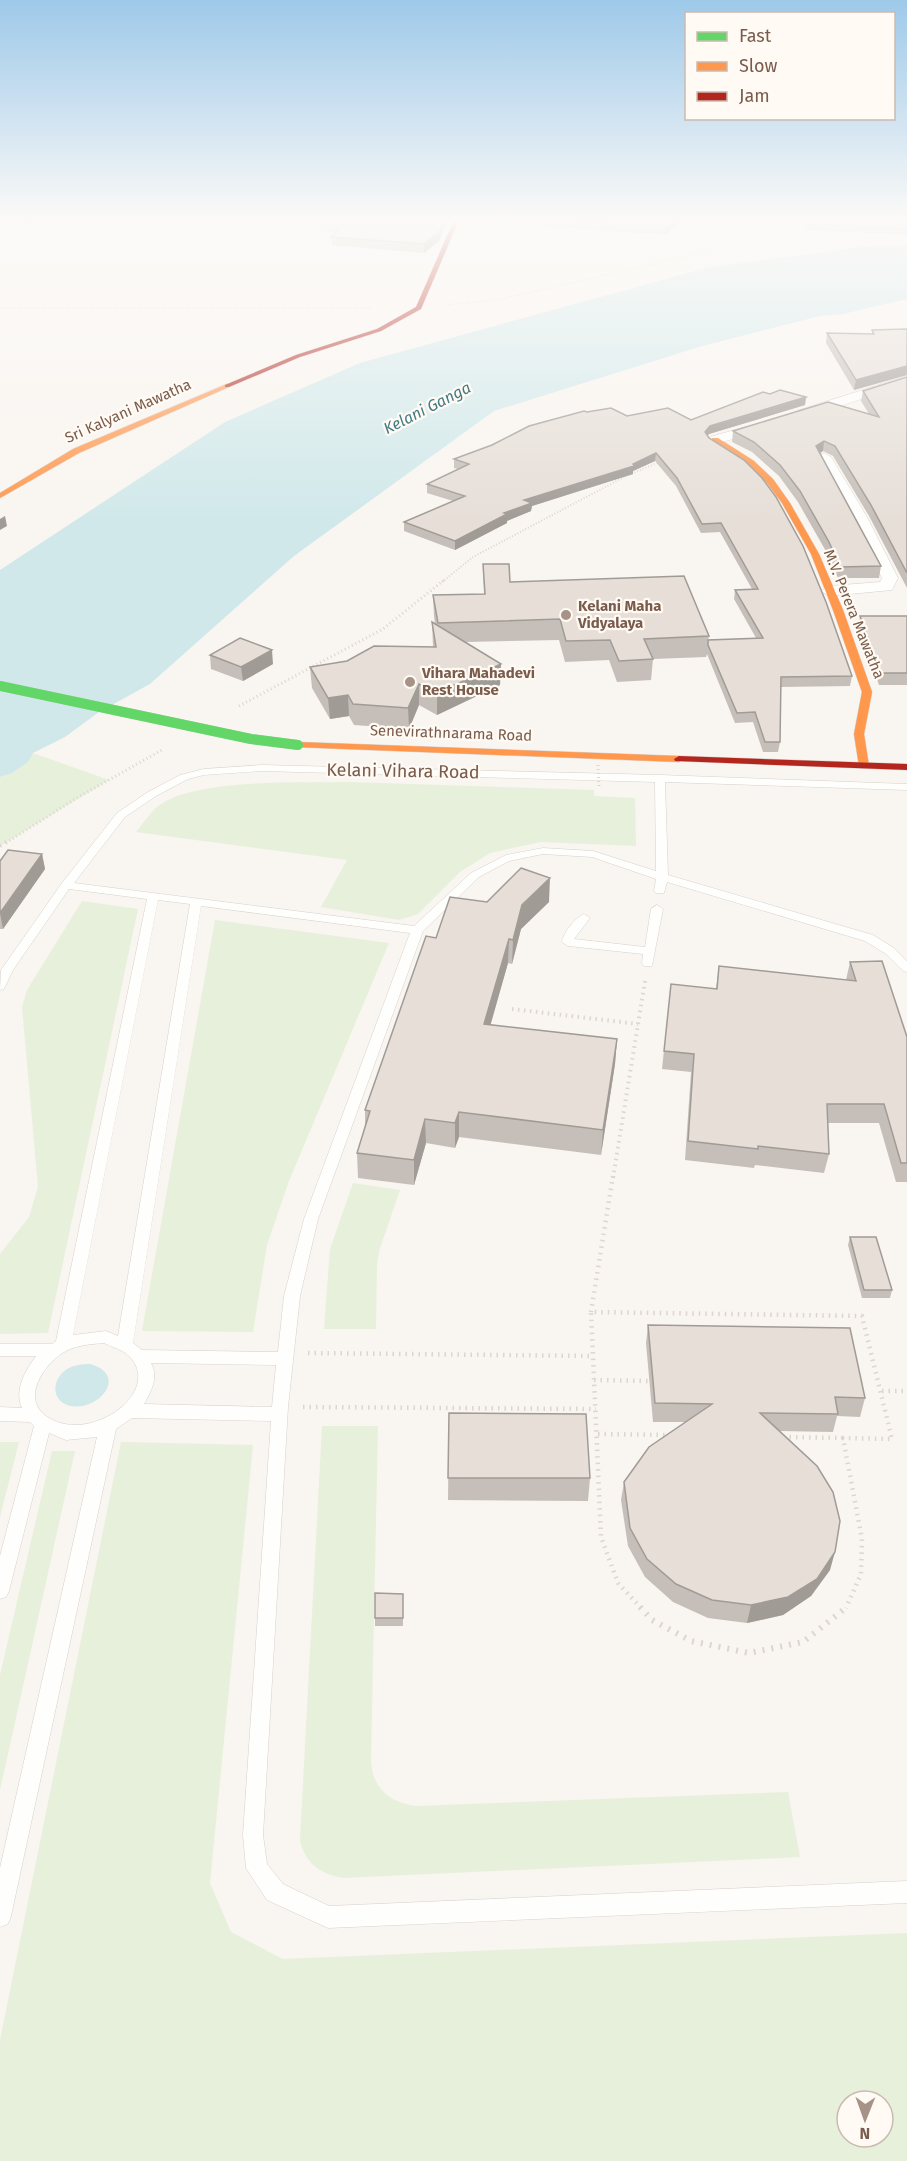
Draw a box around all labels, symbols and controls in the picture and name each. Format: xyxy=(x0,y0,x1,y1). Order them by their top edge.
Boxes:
legend xyxy=(685,12,895,120)
text: Fast xyxy=(739,25,772,47)
text: Slow xyxy=(739,55,778,77)
text: Jam xyxy=(739,85,770,107)
street label: Sri Kalyani Mawatha xyxy=(62,375,194,447)
water label: Kelani Ganga xyxy=(380,378,474,438)
street label: M.V. Perera Mawatha xyxy=(820,547,888,681)
place label: Kelani Maha Vidyalaya xyxy=(577,597,661,632)
marker: Kelani Maha Vidyalaya xyxy=(559,608,573,622)
place label: Vihara Mahadevi Rest House xyxy=(421,664,535,699)
marker: Vihara Mahadevi Rest House xyxy=(403,675,417,689)
street label: Senevirathnarama Road xyxy=(370,721,532,745)
street label: Kelani Vihara Road xyxy=(326,759,480,783)
north arrow xyxy=(835,2089,895,2149)
text: N xyxy=(859,2124,870,2143)

